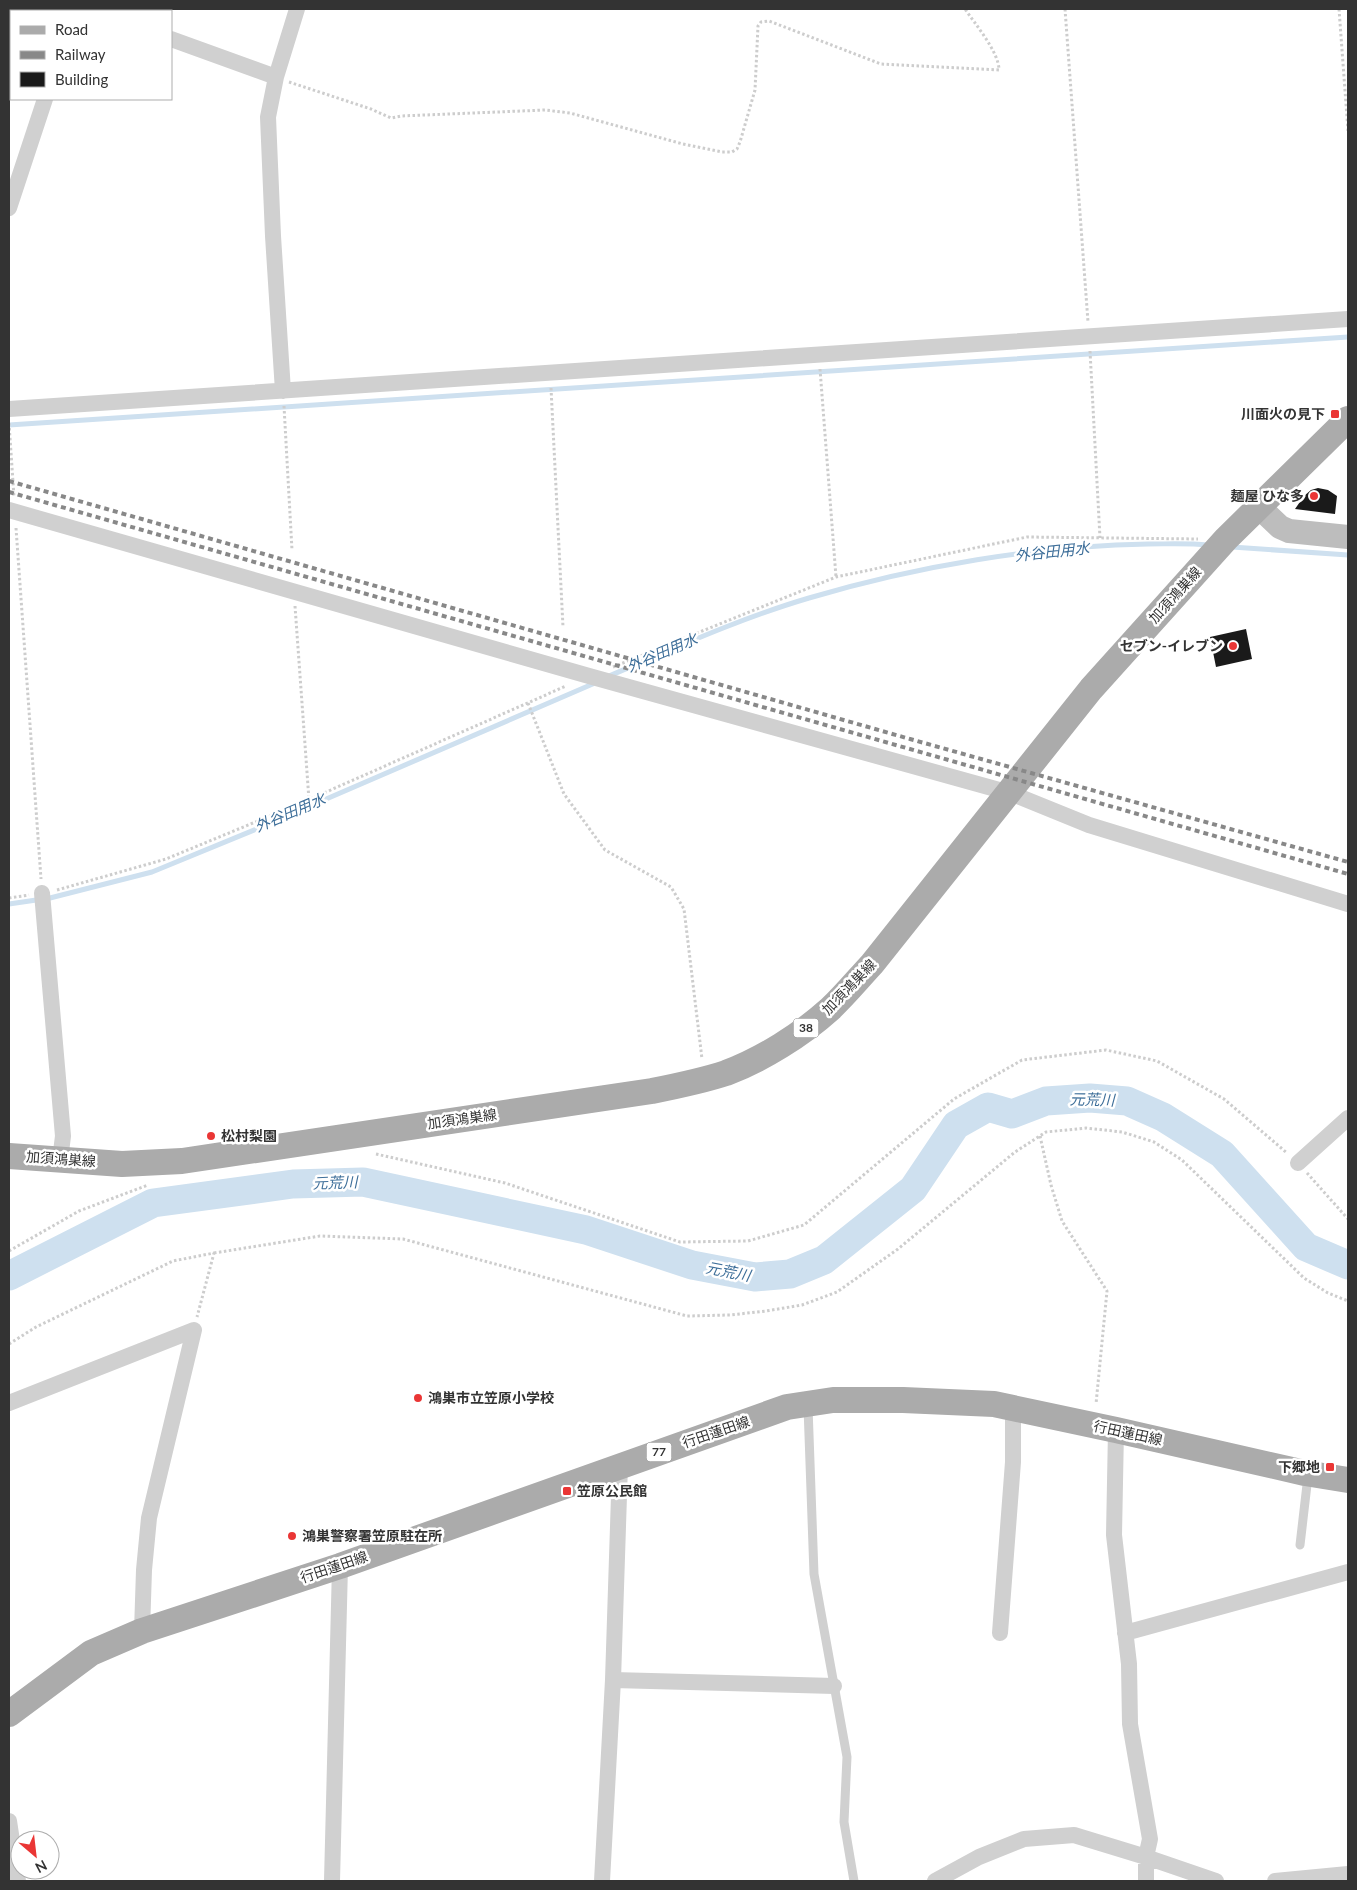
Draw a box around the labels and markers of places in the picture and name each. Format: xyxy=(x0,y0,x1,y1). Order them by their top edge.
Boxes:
place label: 川面火の見下 xyxy=(1241,405,1325,422)
marker: 川面火の見下 xyxy=(1329,408,1341,420)
place label: 麺屋 ひな多 xyxy=(1231,487,1304,504)
marker: 麺屋 ひな多 xyxy=(1308,490,1320,502)
place label: セブン-イレブン xyxy=(1120,637,1223,654)
marker: セブン-イレブン xyxy=(1227,640,1239,652)
place label: 松村梨園 xyxy=(221,1127,277,1144)
marker: 松村梨園 xyxy=(205,1130,217,1142)
place label: 鴻巣市立笠原小学校 xyxy=(428,1389,554,1406)
marker: 鴻巣市立笠原小学校 xyxy=(412,1392,424,1404)
place label: 下郷地 xyxy=(1278,1458,1320,1475)
marker: 下郷地 xyxy=(1324,1461,1336,1473)
place label: 笠原公民館 xyxy=(577,1482,647,1499)
marker: 笠原公民館 xyxy=(561,1485,573,1497)
place label: 鴻巣警察署笠原駐在所 xyxy=(302,1527,442,1544)
marker: 鴻巣警察署笠原駐在所 xyxy=(286,1530,298,1542)

